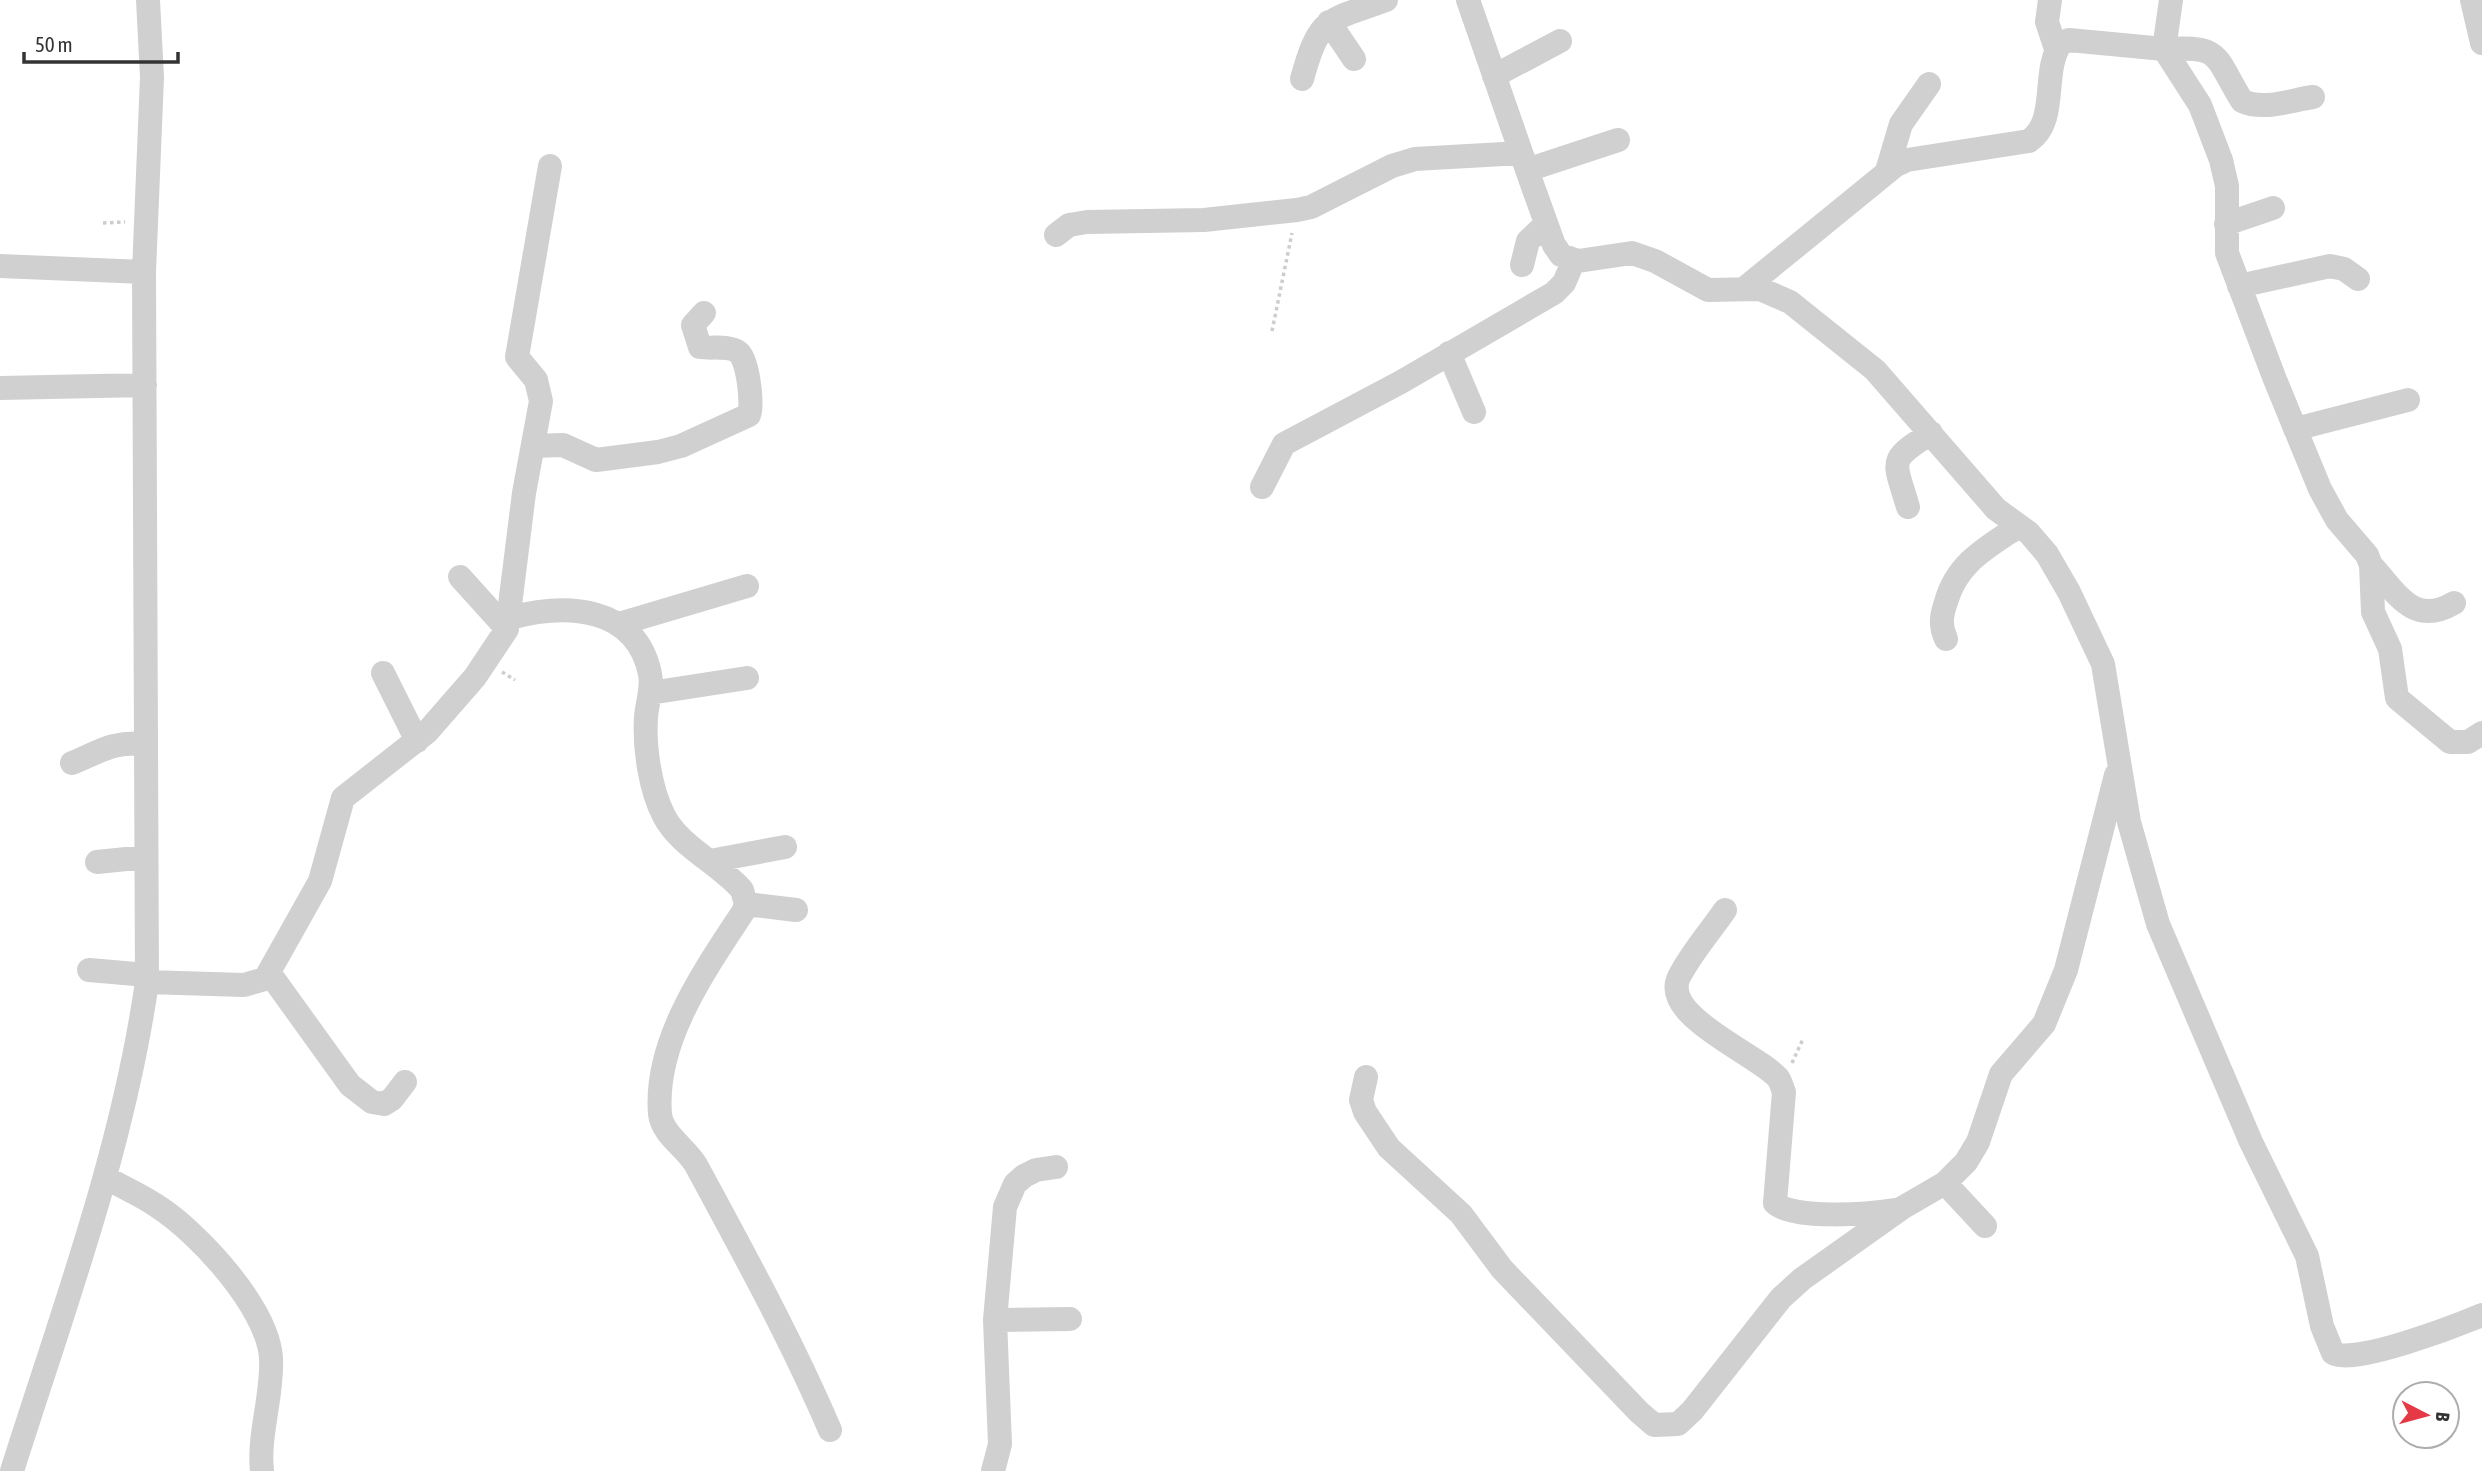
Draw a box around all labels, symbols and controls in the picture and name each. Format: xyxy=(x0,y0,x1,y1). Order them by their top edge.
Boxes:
scale bar xyxy=(24,21,178,65)
text: 50 m xyxy=(35,32,73,56)
north arrow xyxy=(2391,1380,2461,1450)
text: B xyxy=(2431,1411,2454,1422)

